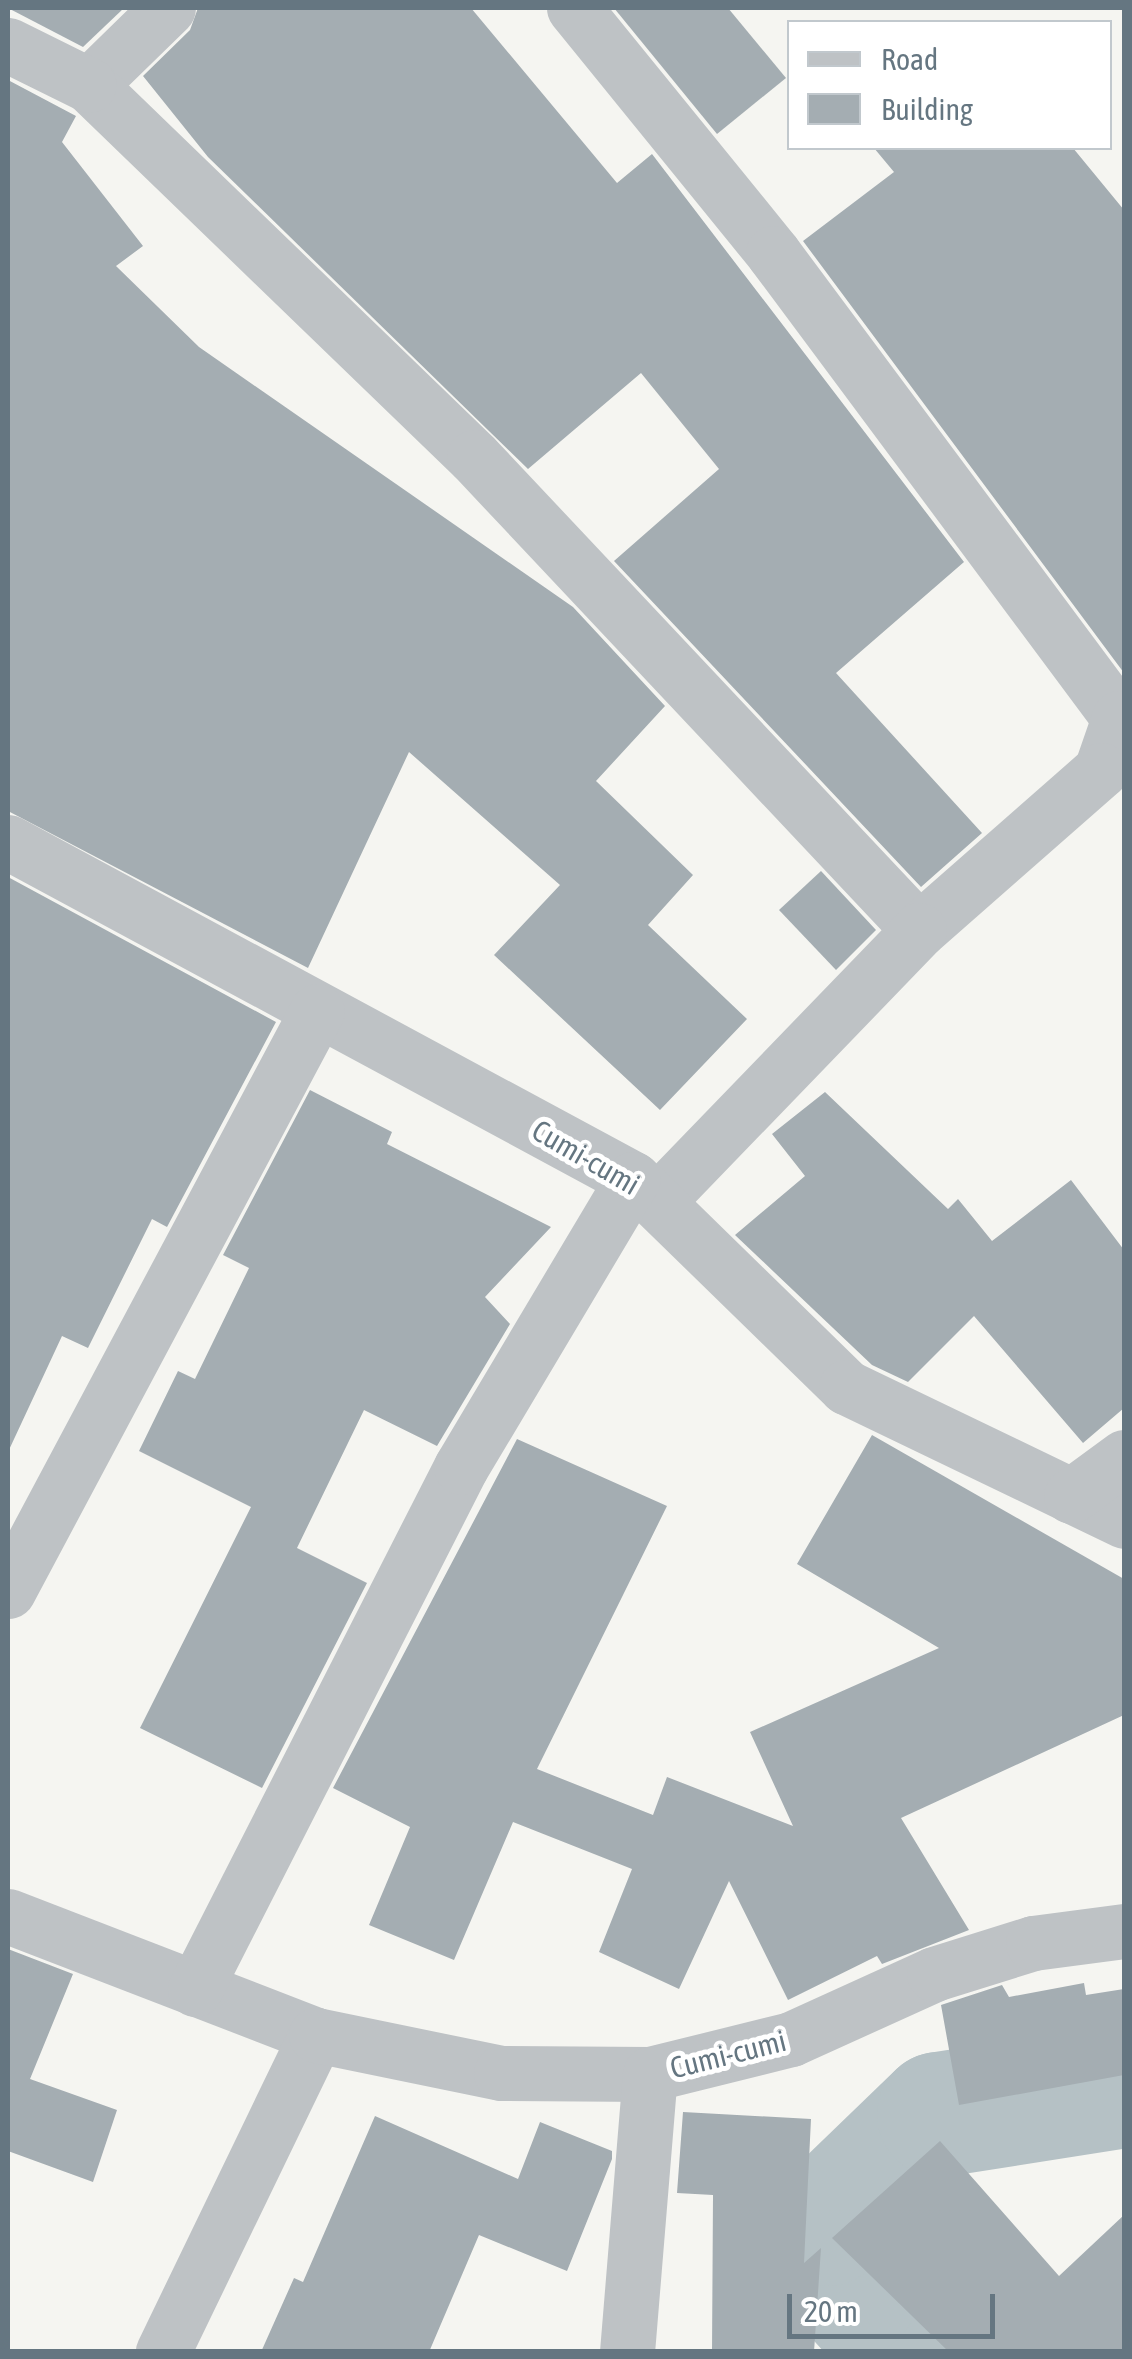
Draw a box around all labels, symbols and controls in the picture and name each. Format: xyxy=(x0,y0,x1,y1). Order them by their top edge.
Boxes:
legend xyxy=(787,20,1112,150)
text: Road xyxy=(881,42,938,76)
text: Building xyxy=(881,92,973,126)
street label: Cumi-cumi xyxy=(526,1112,646,1202)
street label: Cumi-cumi xyxy=(666,2022,790,2086)
scale bar xyxy=(792,2274,1000,2336)
text: 20 m xyxy=(804,2294,858,2328)

